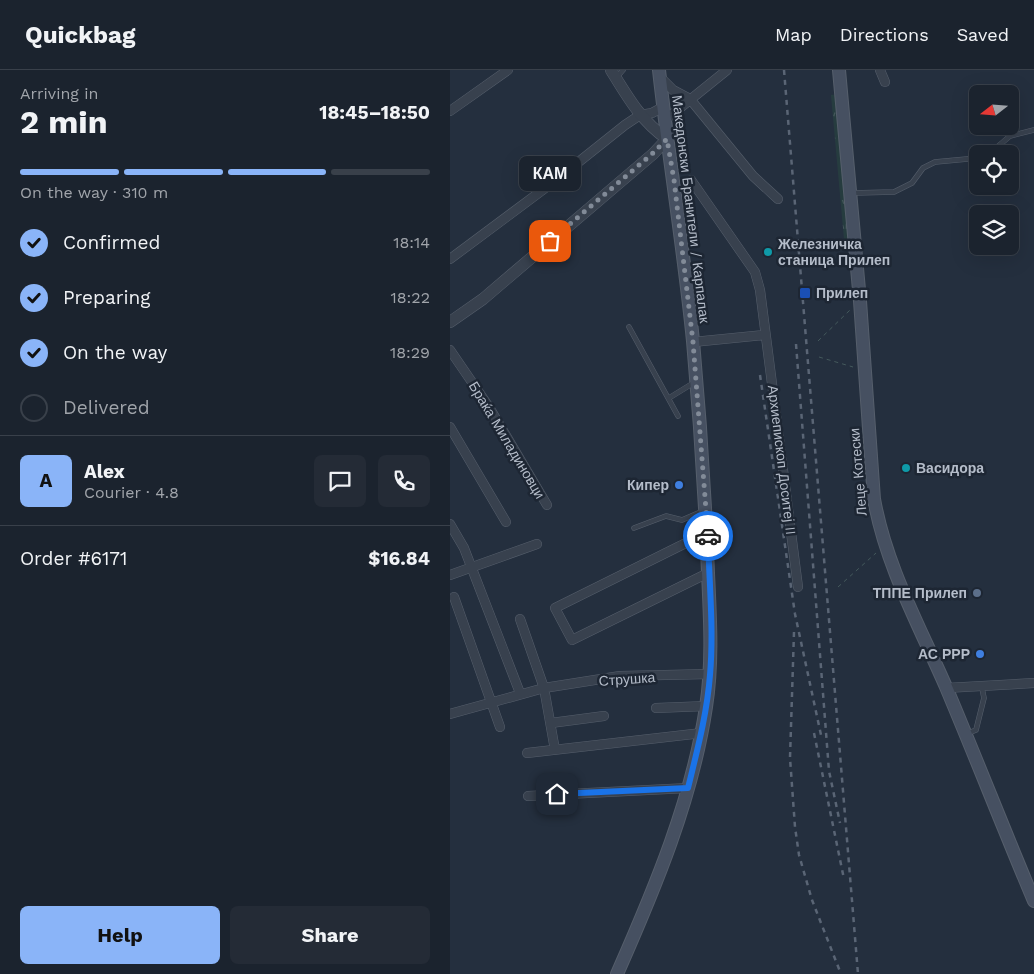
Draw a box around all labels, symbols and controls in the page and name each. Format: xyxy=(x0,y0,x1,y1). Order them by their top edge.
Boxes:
text: Quickbag xyxy=(25,21,135,49)
text: Map xyxy=(775,24,812,45)
text: Directions xyxy=(840,24,929,45)
text: Saved xyxy=(957,24,1009,45)
text: Arriving in xyxy=(20,84,98,103)
north arrow xyxy=(969,85,1019,135)
map controls xyxy=(969,85,1019,255)
street label: Македонски Бранители / Карпалак xyxy=(669,94,713,325)
text: 18:45–18:50 xyxy=(319,101,430,124)
text: 2 min xyxy=(20,103,108,141)
button: locate xyxy=(969,145,1019,195)
callout: КАМ xyxy=(519,156,581,191)
text: КАМ xyxy=(533,164,567,183)
text: On the way · 310 m xyxy=(20,183,168,202)
button: layers xyxy=(969,205,1019,255)
pin xyxy=(529,220,571,262)
icon: bag xyxy=(536,227,564,255)
icon: check xyxy=(20,229,48,257)
text: Confirmed xyxy=(63,231,160,254)
text: 18:14 xyxy=(393,233,430,252)
place label: Железничка станица Прилеп xyxy=(777,236,890,268)
marker: Железничка станица Прилеп xyxy=(762,246,774,258)
icon: check xyxy=(20,284,48,312)
place label: Прилеп xyxy=(816,285,868,301)
text: Preparing xyxy=(63,286,150,309)
marker: Прилеп xyxy=(798,286,812,300)
text: 18:22 xyxy=(391,288,430,307)
icon: check xyxy=(20,339,48,367)
text: On the way xyxy=(63,341,167,364)
text: 18:29 xyxy=(390,343,430,362)
street label: Браќа Миладиновци xyxy=(466,379,548,501)
street label: Архиепископ Доситеј II xyxy=(765,384,799,536)
text: Delivered xyxy=(63,396,150,419)
street label: Леце Котески xyxy=(846,427,870,517)
button: chat xyxy=(314,455,366,507)
button: phone xyxy=(378,455,430,507)
text: Alex xyxy=(84,460,125,483)
place label: Васидора xyxy=(916,460,984,476)
marker: Васидора xyxy=(900,462,912,474)
text: A xyxy=(40,469,52,492)
place label: Кипер xyxy=(627,477,669,493)
marker: Кипер xyxy=(673,479,685,491)
text: Courier · 4.8 xyxy=(84,483,179,502)
courier xyxy=(683,511,733,561)
icon: car xyxy=(694,522,722,550)
text: Order #6171 xyxy=(20,547,127,570)
text: $16.84 xyxy=(368,547,430,570)
place label: ТППЕ Прилеп xyxy=(873,585,967,601)
marker: ТППЕ Прилеп xyxy=(971,587,983,599)
place label: АС РРР xyxy=(918,646,970,662)
marker: АС РРР xyxy=(974,648,986,660)
street label: Струшка xyxy=(598,669,656,689)
pin xyxy=(536,773,578,815)
icon: home xyxy=(543,780,571,808)
button: Help xyxy=(20,906,220,964)
button: Share xyxy=(230,906,430,964)

